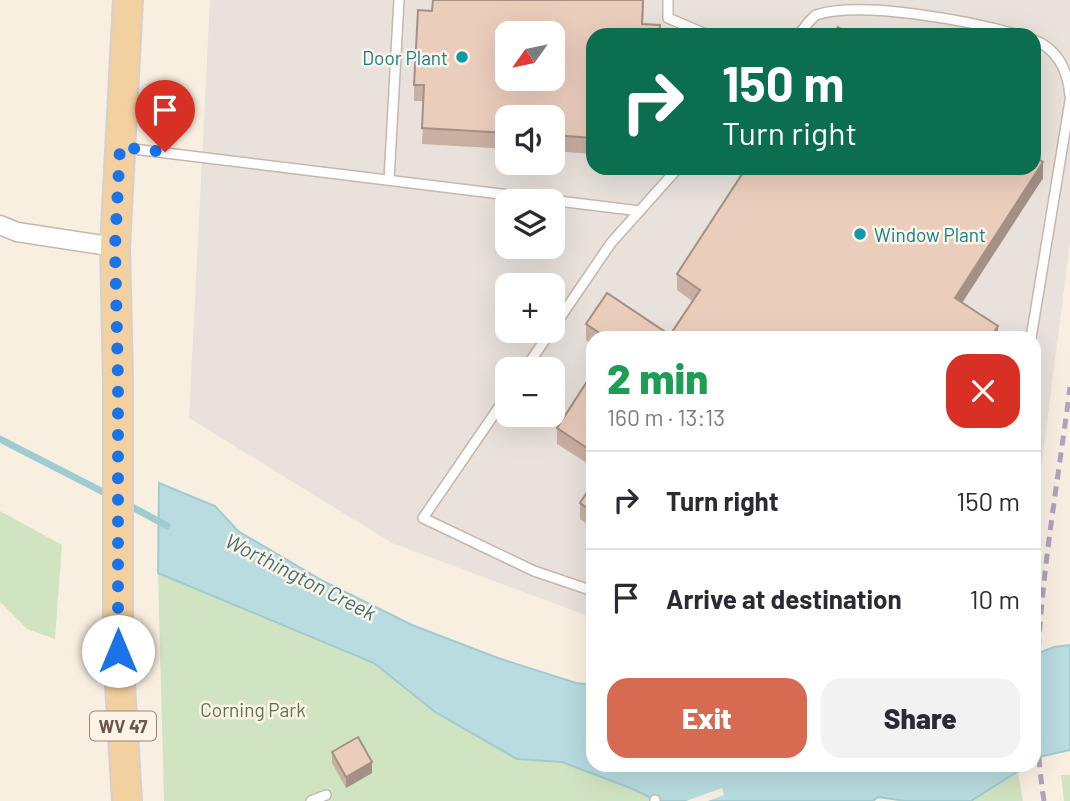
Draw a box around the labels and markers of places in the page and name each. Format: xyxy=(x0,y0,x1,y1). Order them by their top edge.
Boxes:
place label: Door Plant xyxy=(362,46,448,69)
marker: Door Plant xyxy=(454,49,470,65)
pin xyxy=(135,80,195,152)
place label: Window Plant xyxy=(874,223,986,246)
marker: Window Plant xyxy=(852,226,868,242)

